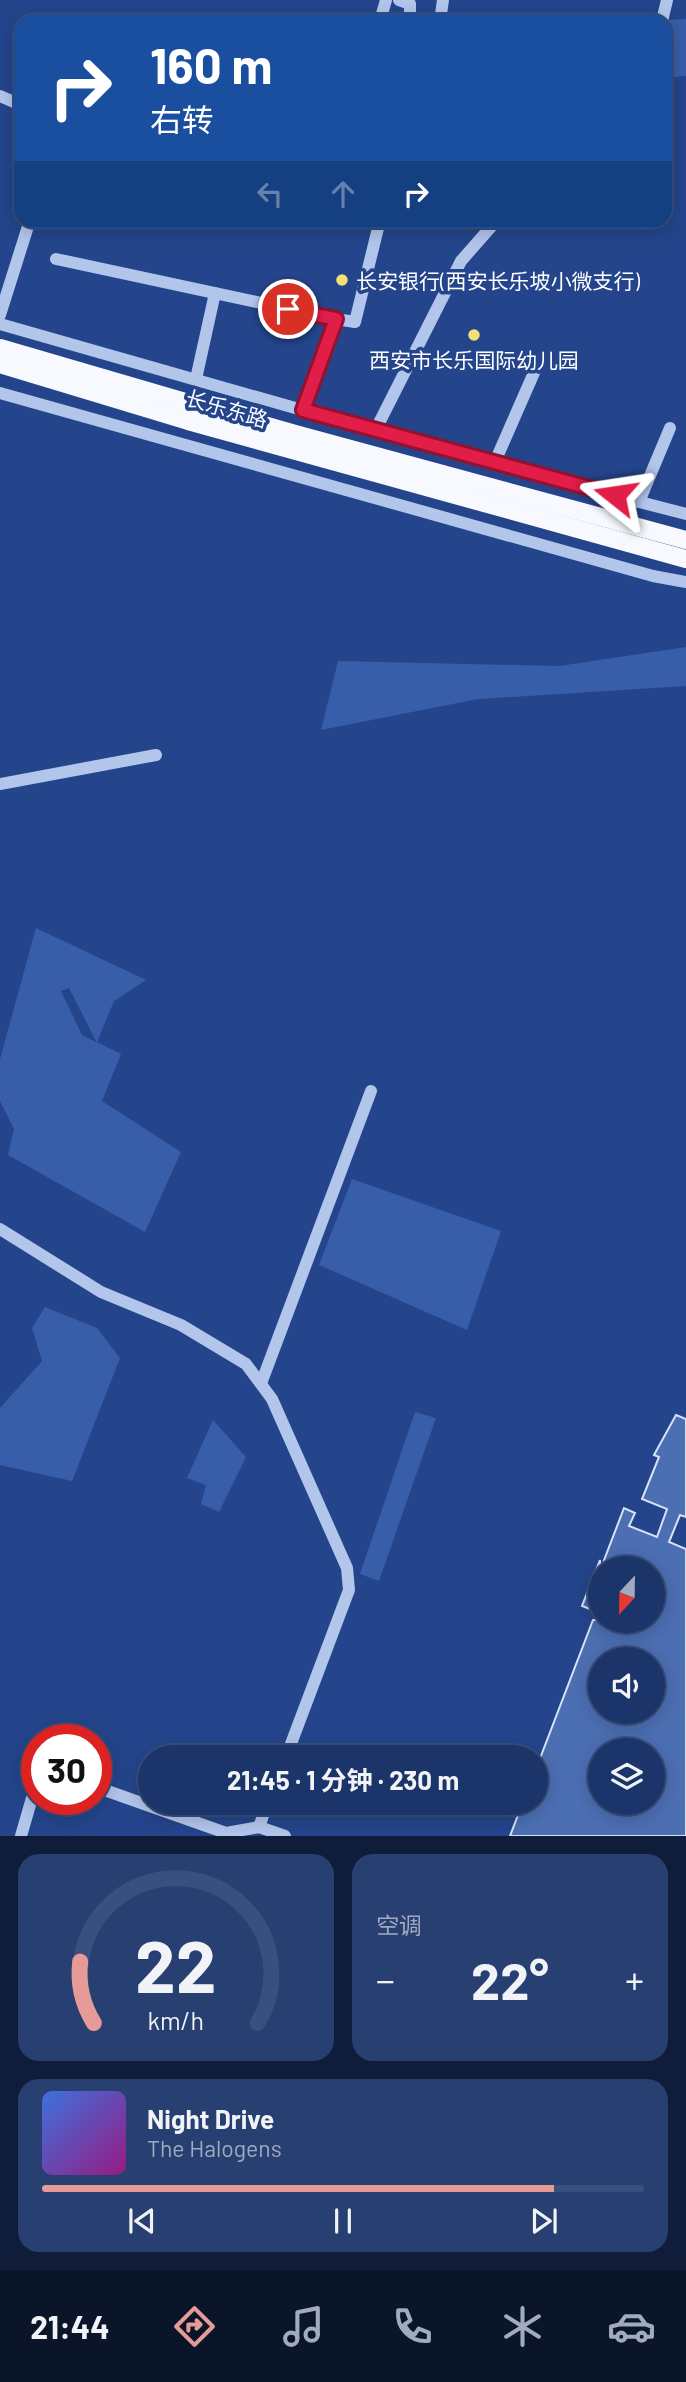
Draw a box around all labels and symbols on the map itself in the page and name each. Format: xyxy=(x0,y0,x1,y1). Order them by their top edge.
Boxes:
place label: 长安银行(西安长乐坡小微支行) xyxy=(356,268,640,293)
marker: 长安银行(西安长乐坡小微支行) xyxy=(334,272,350,288)
pin xyxy=(258,279,318,339)
marker: 西安市长乐国际幼儿园 xyxy=(466,327,482,343)
place label: 西安市长乐国际幼儿园 xyxy=(369,347,579,372)
street label: 长乐东路 xyxy=(183,384,271,432)
position arrow xyxy=(578,458,652,532)
north arrow xyxy=(588,1556,665,1633)
speed limit sign: 30 xyxy=(21,1724,112,1815)

